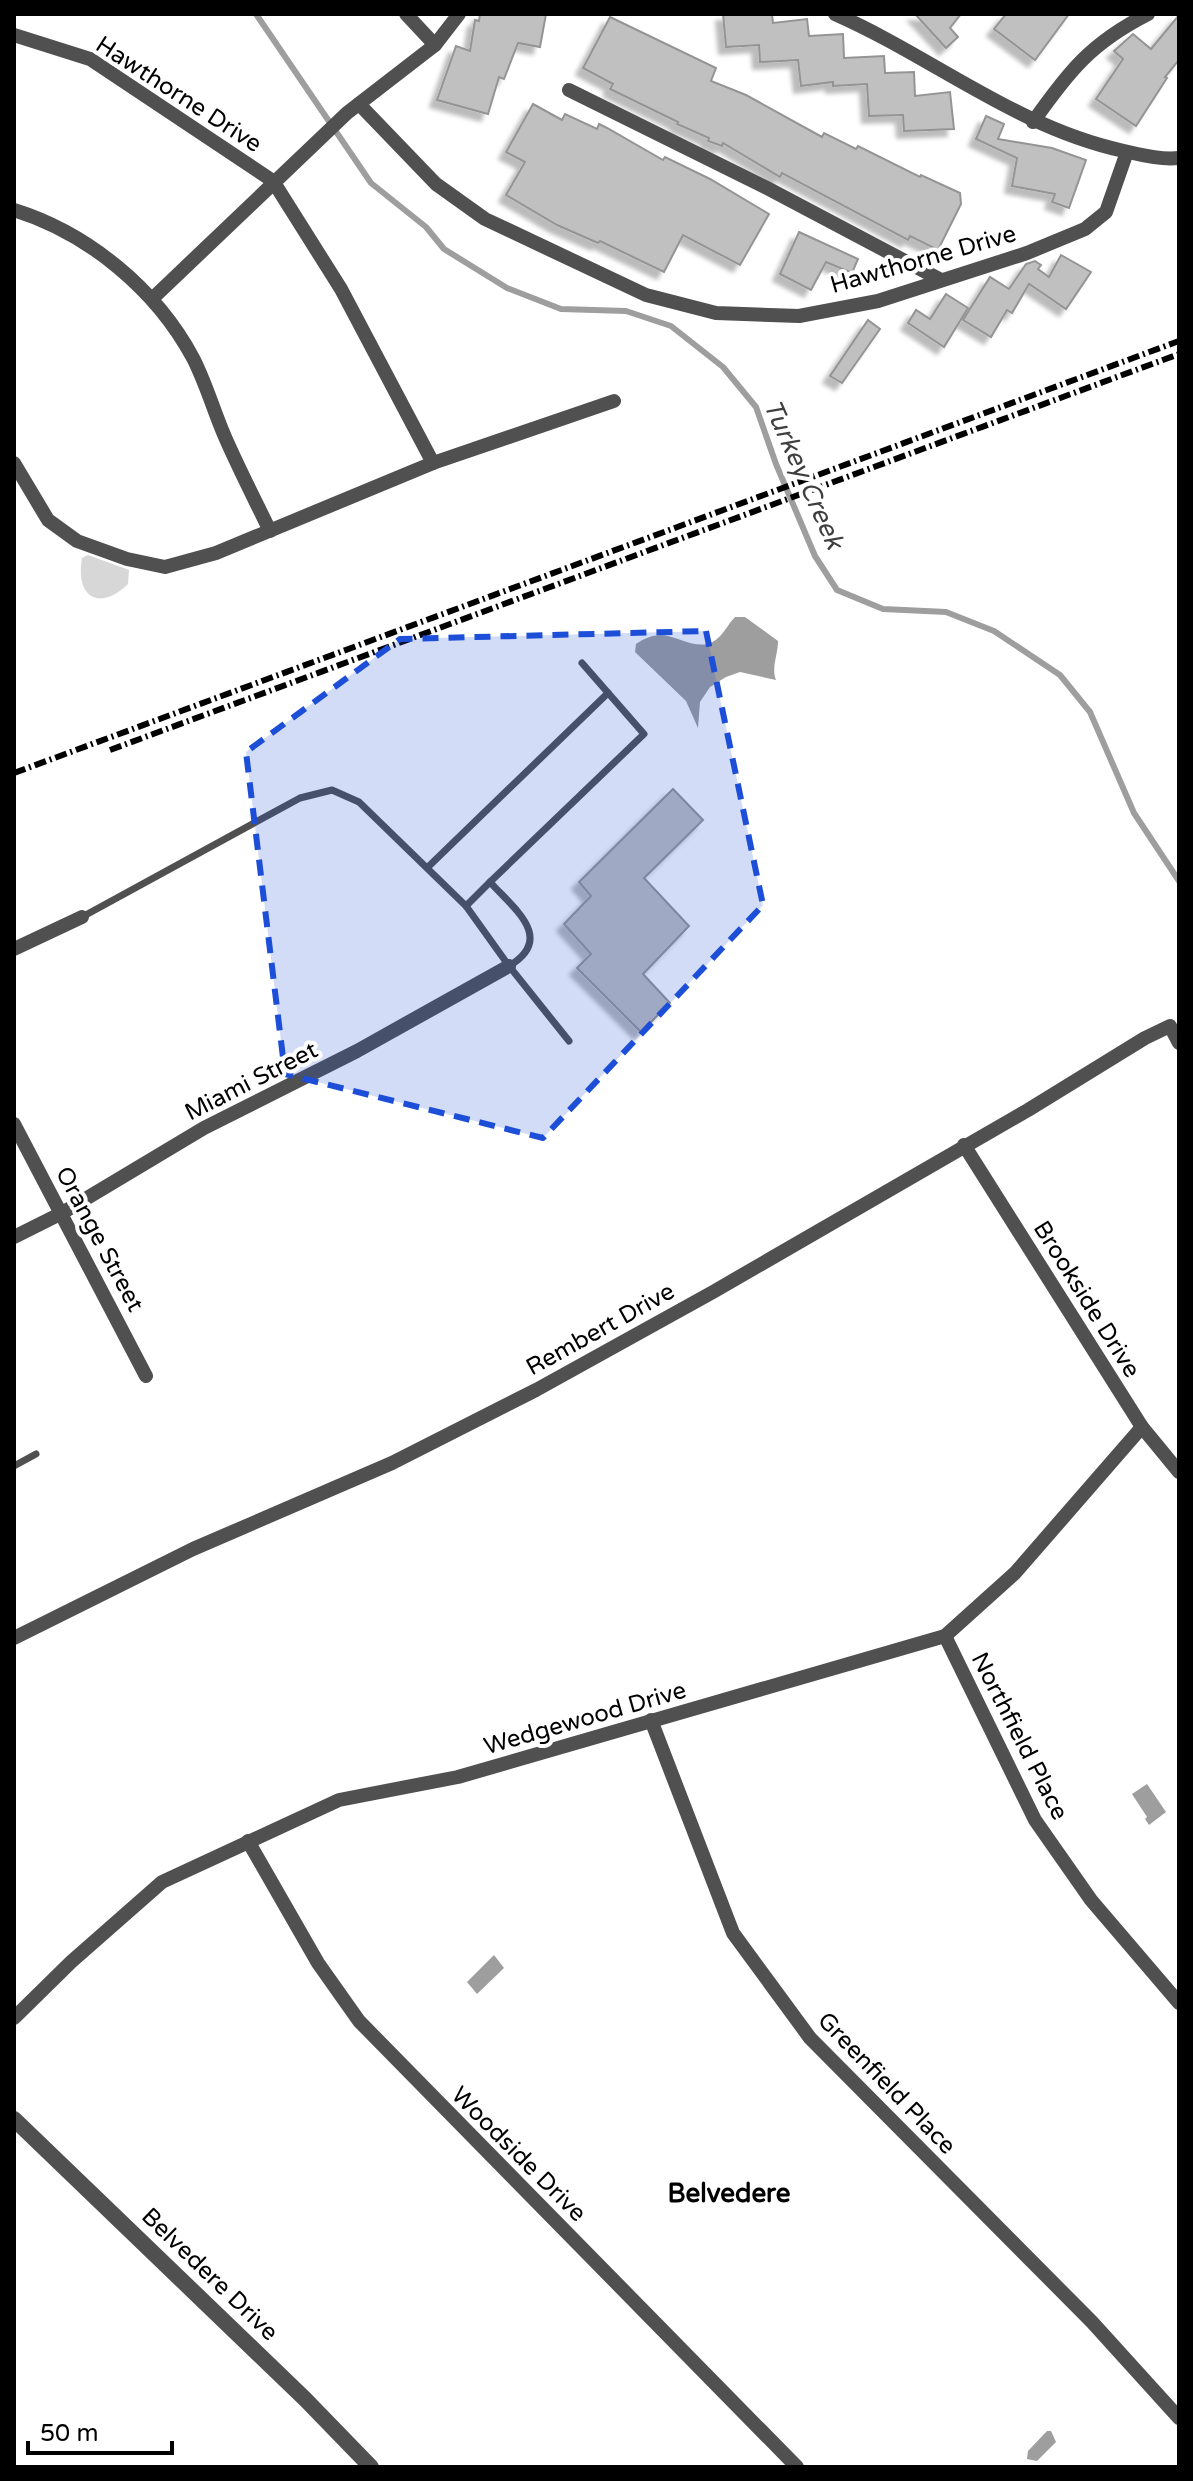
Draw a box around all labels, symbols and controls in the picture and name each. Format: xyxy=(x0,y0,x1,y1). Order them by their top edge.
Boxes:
street label: Hawthorne Drive xyxy=(90,30,267,159)
street label: Hawthorne Drive xyxy=(827,219,1019,300)
water label: Turkey Creek xyxy=(757,395,851,555)
street label: Miami Street xyxy=(180,1036,323,1127)
street label: Orange Street xyxy=(49,1162,150,1317)
street label: Brookside Drive xyxy=(1027,1216,1146,1383)
street label: Rembert Drive xyxy=(521,1277,679,1382)
street label: Northfield Place xyxy=(965,1648,1074,1825)
street label: Wedgewood Drive xyxy=(481,1676,690,1761)
street label: Greenfield Place xyxy=(811,2006,962,2160)
street label: Woodside Drive xyxy=(445,2081,592,2228)
district label: Belvedere xyxy=(668,2178,791,2209)
street label: Belvedere Drive xyxy=(135,2202,284,2347)
scale bar xyxy=(28,2405,172,2455)
text: 50 m xyxy=(40,2419,98,2448)

